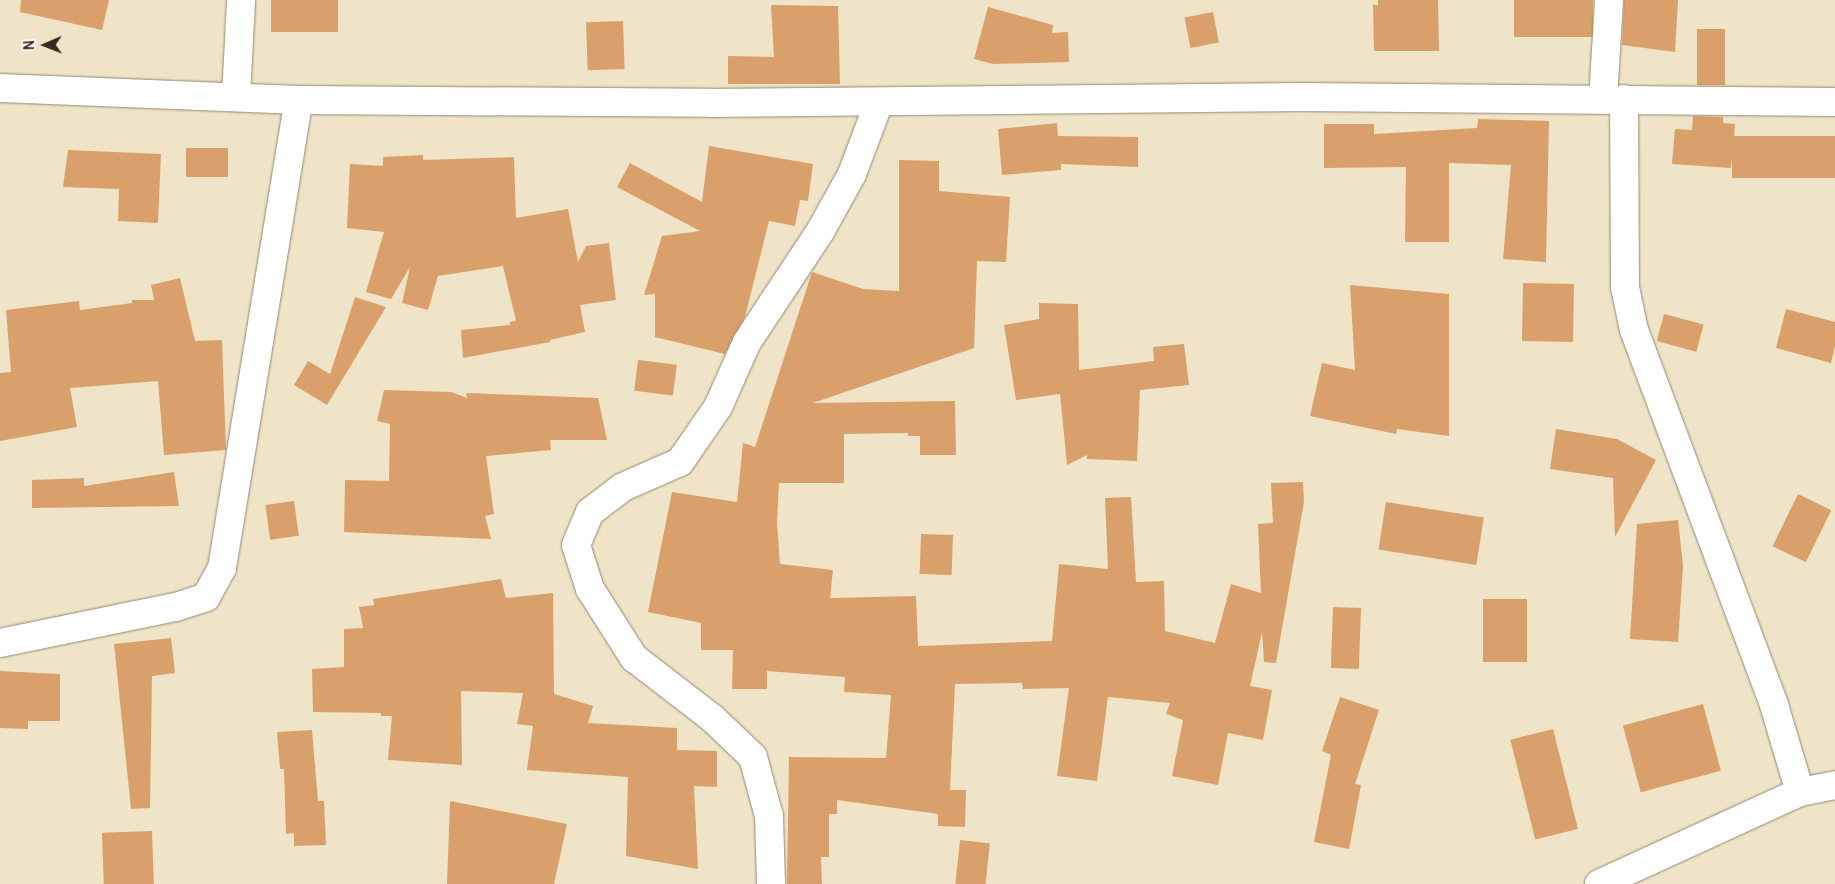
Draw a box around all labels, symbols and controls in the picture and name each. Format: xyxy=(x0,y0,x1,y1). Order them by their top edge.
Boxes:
north arrow xyxy=(20,20,70,70)
text: N xyxy=(21,40,38,50)

